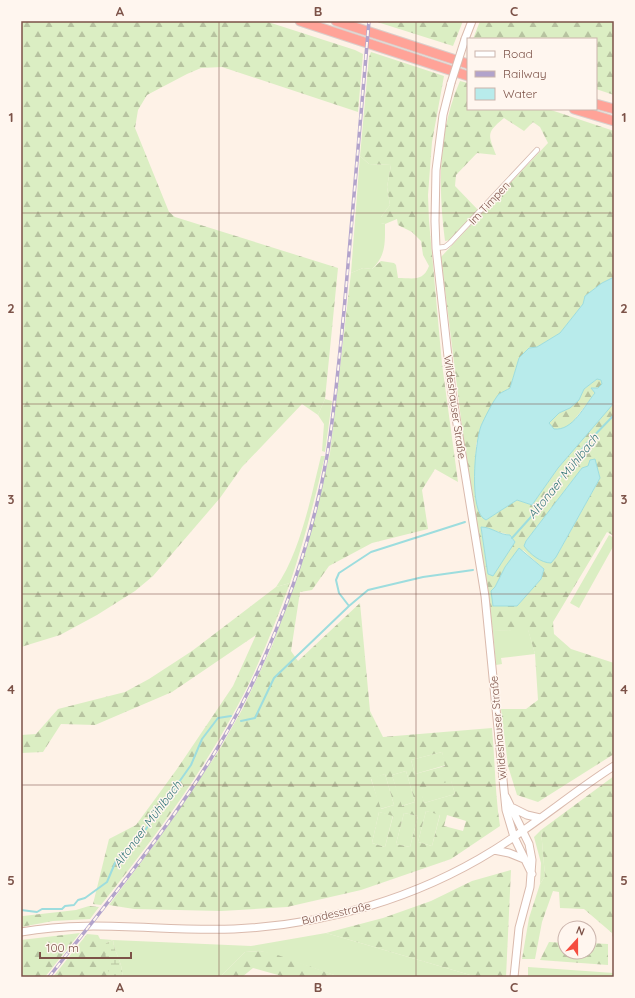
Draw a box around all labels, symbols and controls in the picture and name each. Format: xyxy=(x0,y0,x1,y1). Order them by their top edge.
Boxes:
text: A xyxy=(116,3,125,19)
text: B xyxy=(314,3,322,19)
text: C xyxy=(510,3,518,19)
legend xyxy=(467,38,597,110)
text: Road xyxy=(503,46,533,61)
text: Railway xyxy=(503,66,547,81)
text: Water xyxy=(503,86,538,101)
text: 1 xyxy=(8,109,14,125)
text: 1 xyxy=(621,109,627,125)
street label: Im Timpen xyxy=(465,178,513,228)
text: 2 xyxy=(7,300,15,316)
text: 2 xyxy=(620,300,628,316)
street label: Wildeshauser Straße xyxy=(441,354,469,460)
water label: Altonaer Mühlbach xyxy=(524,431,602,521)
text: 3 xyxy=(8,491,15,507)
text: 3 xyxy=(621,491,628,507)
street label: Wildeshauser Straße xyxy=(486,675,510,781)
text: 4 xyxy=(7,681,15,697)
text: 4 xyxy=(620,681,628,697)
water label: Altonaer Mühlbach xyxy=(110,778,185,870)
text: 5 xyxy=(7,872,15,888)
text: 5 xyxy=(620,872,628,888)
street label: Bundesstraße xyxy=(300,898,372,928)
north arrow xyxy=(557,920,597,960)
text: N xyxy=(574,923,587,939)
scale bar xyxy=(40,934,131,960)
text: 100 m xyxy=(46,940,79,955)
text: A xyxy=(116,979,125,995)
text: B xyxy=(314,979,322,995)
text: C xyxy=(510,979,518,995)

